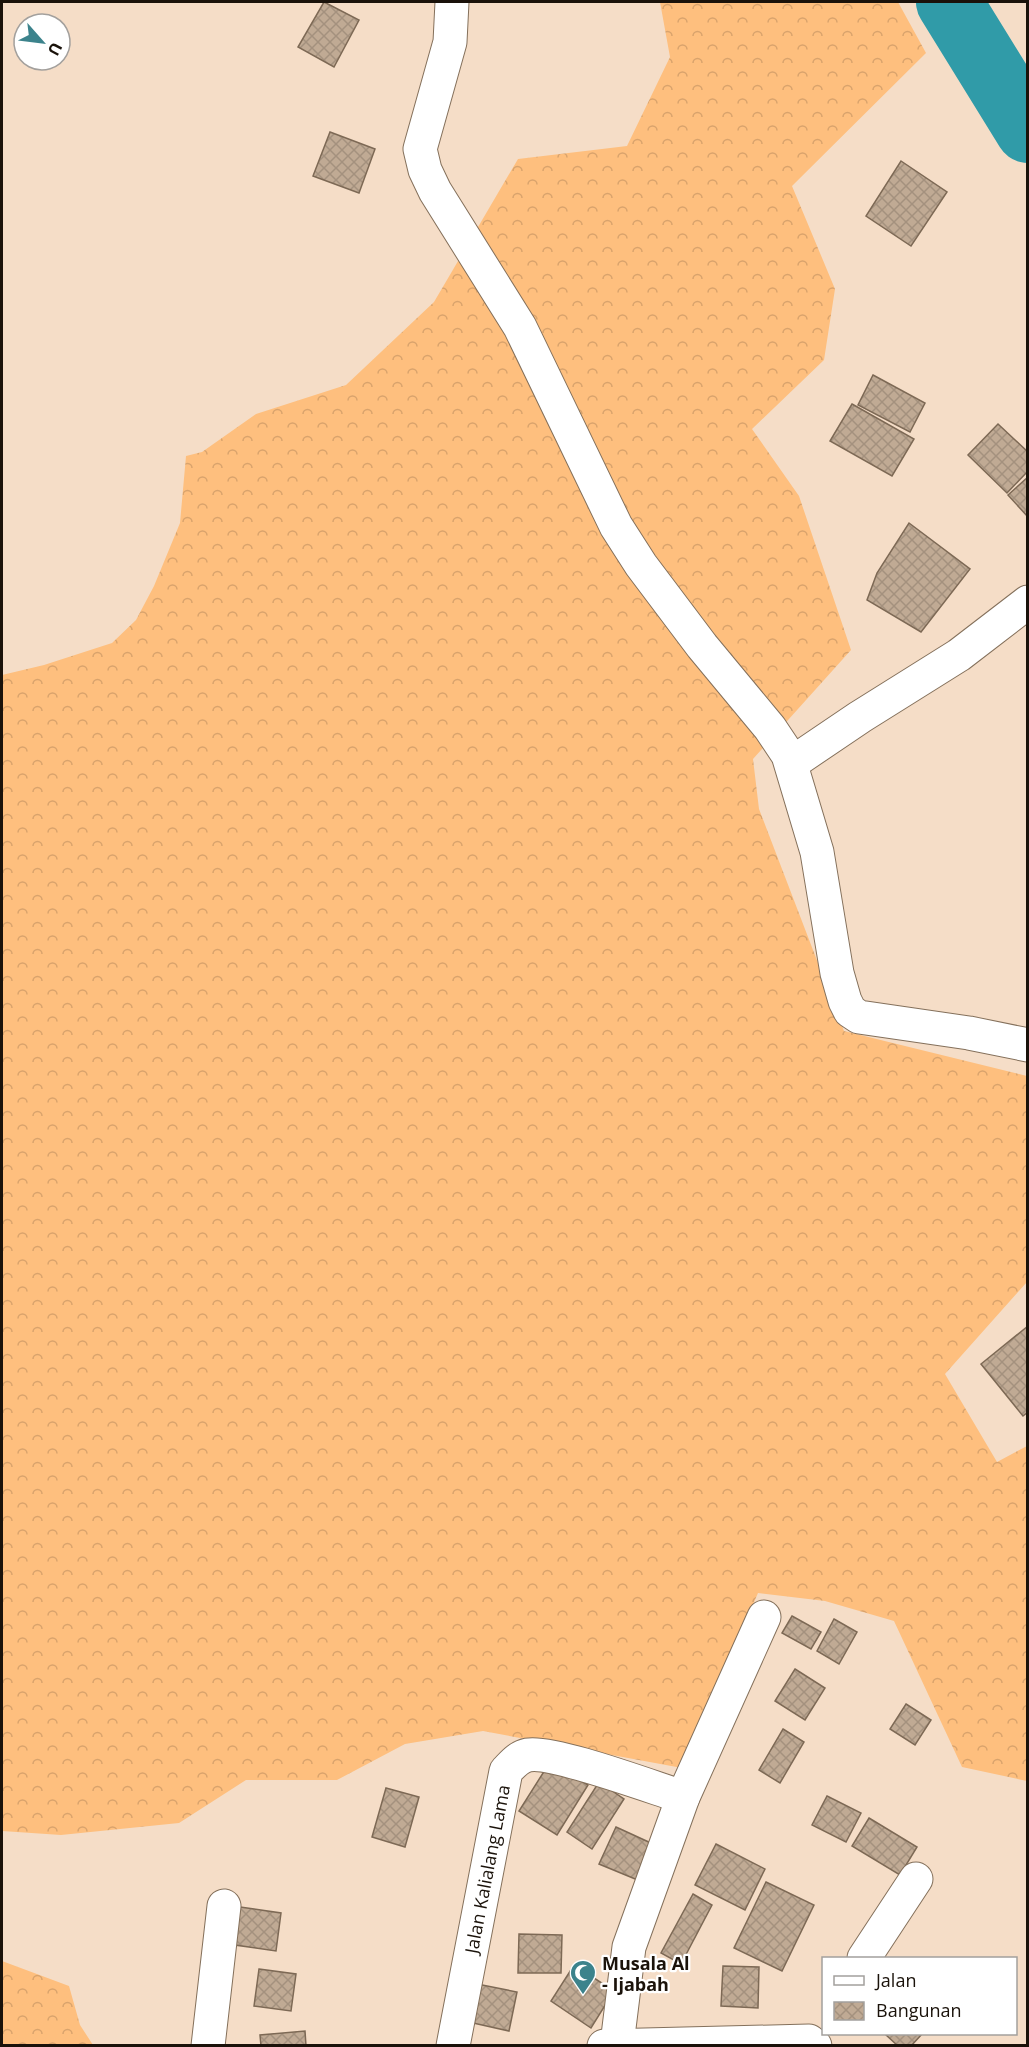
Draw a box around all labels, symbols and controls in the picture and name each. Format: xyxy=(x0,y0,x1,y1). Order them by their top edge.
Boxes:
north arrow xyxy=(12,12,72,72)
text: U xyxy=(43,39,68,60)
street label: Jalan Kalialang Lama xyxy=(458,1783,515,1957)
place label: Musala Al - Ijabah xyxy=(602,1951,690,1996)
legend xyxy=(822,1957,1017,2035)
mosque icon: Musala Al - Ijabah xyxy=(568,1958,598,1996)
text: Jalan xyxy=(874,1968,916,1992)
text: Bangunan xyxy=(876,1998,962,2022)

